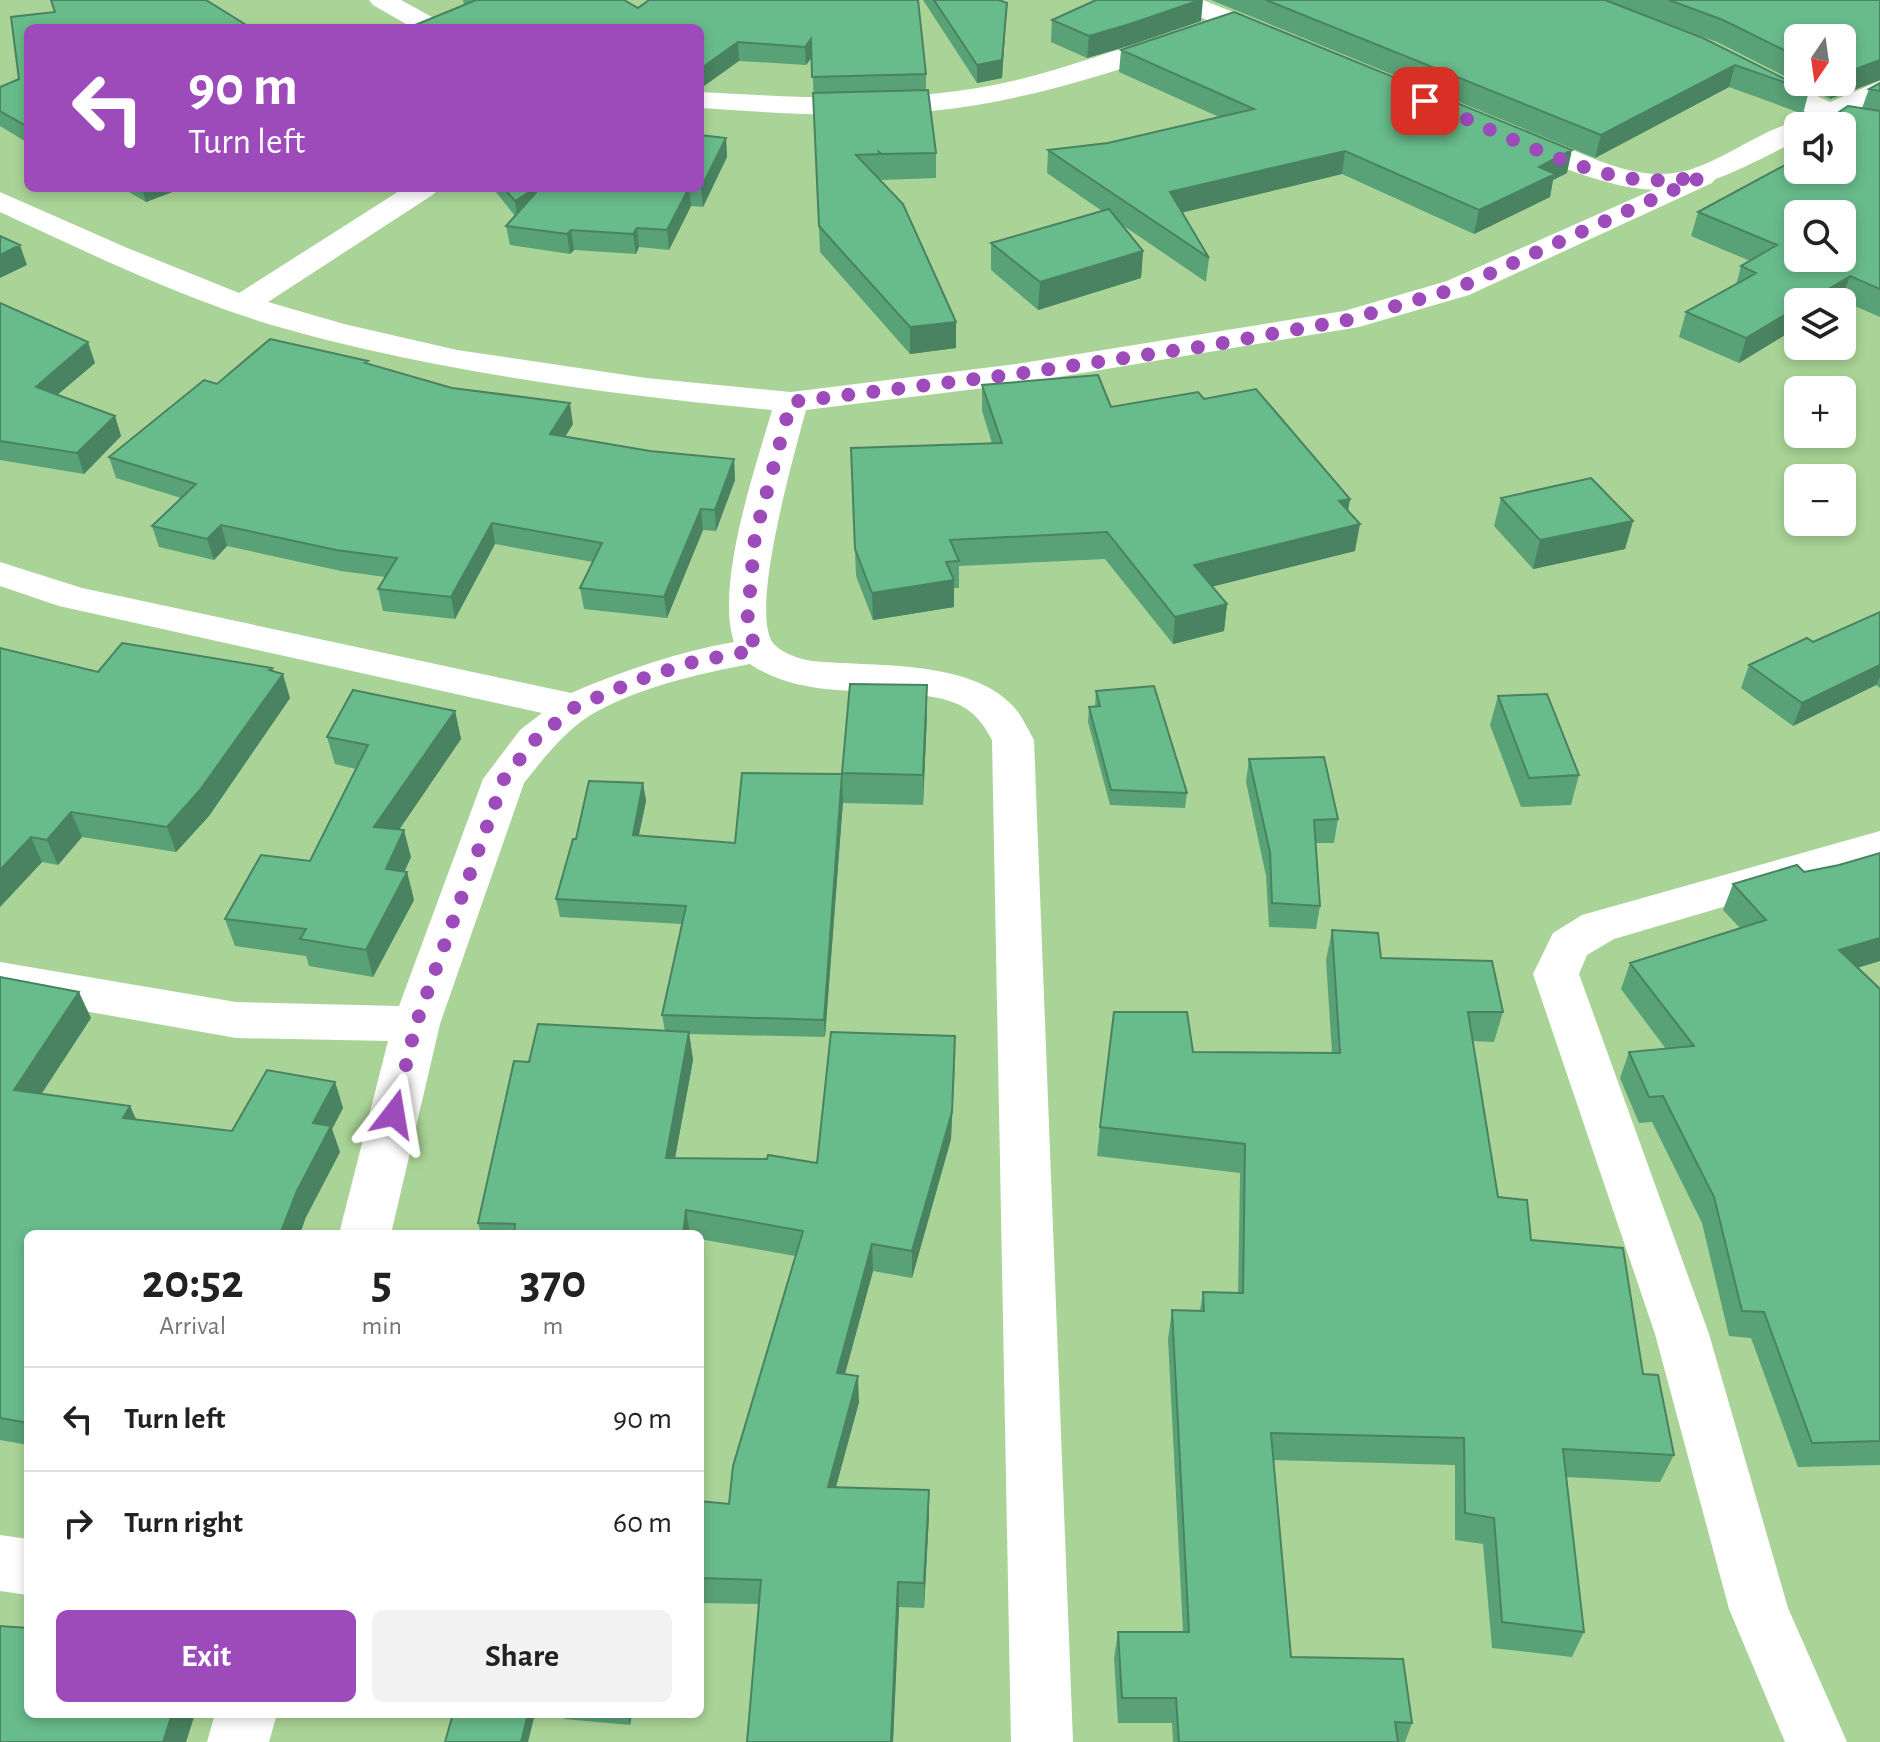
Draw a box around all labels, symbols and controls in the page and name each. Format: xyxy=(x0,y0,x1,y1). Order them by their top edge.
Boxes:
north arrow xyxy=(1784,24,1856,96)
map controls xyxy=(1784,24,1856,536)
icon: left xyxy=(56,56,160,160)
text: 90 m xyxy=(188,59,298,115)
pin xyxy=(1391,67,1459,135)
icon: arrive xyxy=(1403,79,1447,123)
button: sound xyxy=(1784,112,1856,184)
text: Turn left xyxy=(188,124,305,160)
button: search xyxy=(1784,200,1856,272)
button: layers xyxy=(1784,288,1856,360)
button: + xyxy=(1784,376,1856,448)
button: − xyxy=(1784,464,1856,536)
position arrow xyxy=(352,1072,436,1156)
text: 20:52 xyxy=(142,1259,244,1307)
text: 5 xyxy=(371,1259,392,1307)
text: 370 xyxy=(520,1259,586,1307)
text: Arrival xyxy=(159,1313,226,1339)
text: min xyxy=(361,1313,402,1339)
text: m xyxy=(543,1313,563,1339)
icon: left xyxy=(56,1397,100,1441)
text: Turn left xyxy=(124,1404,225,1434)
text: 90 m xyxy=(613,1404,672,1434)
icon: right xyxy=(56,1501,100,1545)
text: Turn right xyxy=(124,1508,243,1538)
text: 60 m xyxy=(613,1508,672,1538)
button: Exit xyxy=(56,1610,356,1702)
button: Share xyxy=(372,1610,672,1702)

